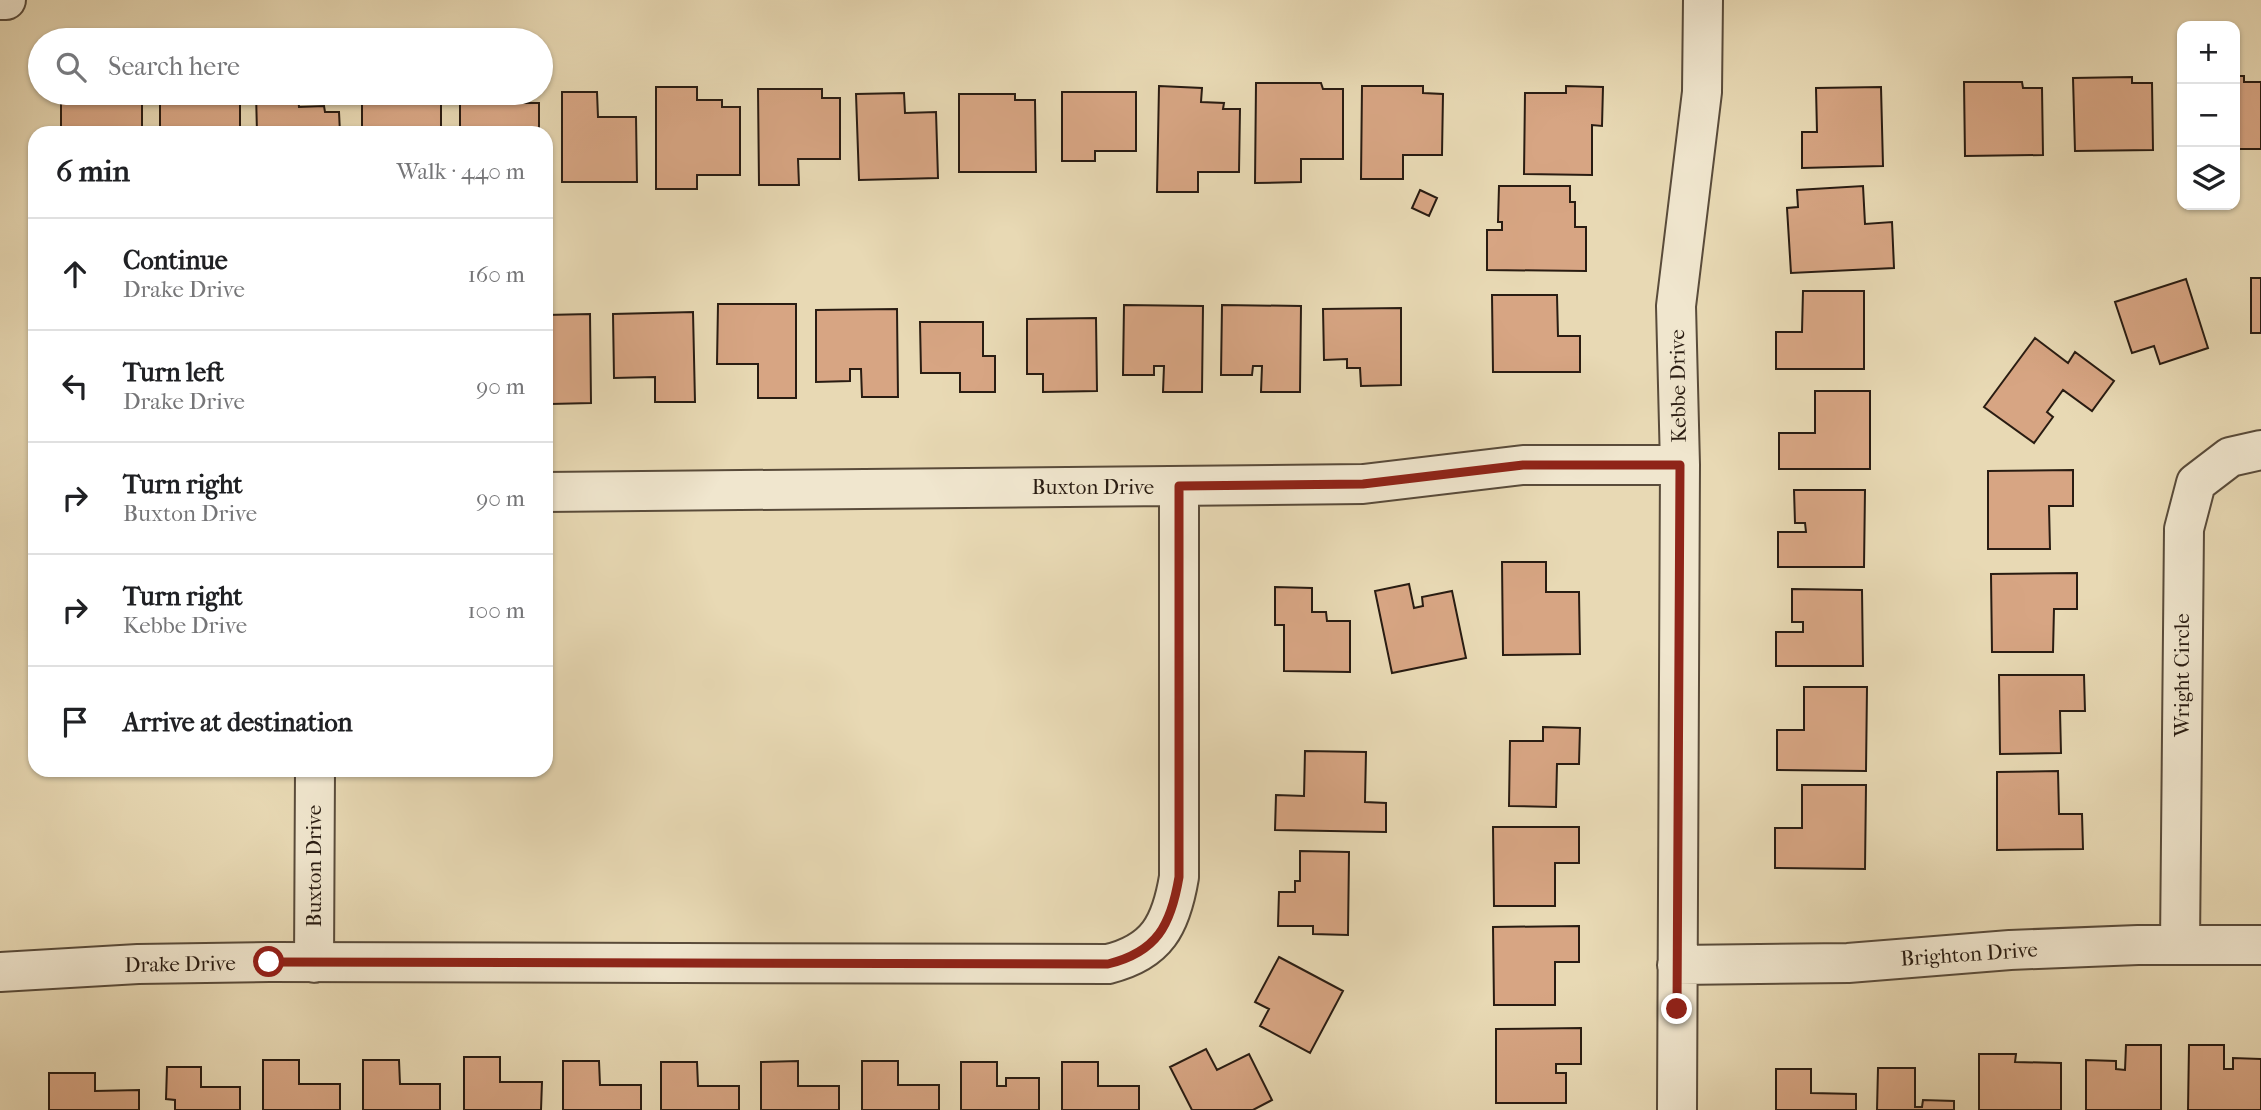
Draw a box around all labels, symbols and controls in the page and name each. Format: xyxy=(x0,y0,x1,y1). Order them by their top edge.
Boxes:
map controls xyxy=(2177,21,2240,210)
button: + xyxy=(2177,21,2240,84)
search box xyxy=(28,28,553,105)
icon: search xyxy=(52,48,90,86)
text: Search here xyxy=(108,51,240,82)
button: − xyxy=(2177,84,2240,147)
button: layers xyxy=(2177,147,2240,210)
text: 6 min xyxy=(56,154,130,189)
text: Walk · 440 m xyxy=(397,158,525,185)
text: Continue xyxy=(123,245,228,276)
icon: ahead xyxy=(56,255,94,293)
text: 160 m xyxy=(468,261,525,288)
text: Drake Drive xyxy=(123,276,245,303)
street label: Kebbe Drive xyxy=(1665,329,1691,443)
text: Turn left xyxy=(123,357,224,388)
icon: left xyxy=(56,367,94,405)
text: 90 m xyxy=(476,373,525,400)
text: Drake Drive xyxy=(123,388,245,415)
text: Turn right xyxy=(123,469,243,500)
street label: Buxton Drive xyxy=(1032,475,1154,499)
icon: right xyxy=(56,479,94,517)
text: 90 m xyxy=(476,485,525,512)
text: Buxton Drive xyxy=(123,500,257,527)
text: Turn right xyxy=(123,581,243,612)
icon: right xyxy=(56,591,94,629)
text: 100 m xyxy=(467,597,525,624)
text: Kebbe Drive xyxy=(123,612,247,639)
street label: Wright Circle xyxy=(2170,613,2194,738)
icon: arrive xyxy=(56,703,94,741)
text: Arrive at destination xyxy=(123,707,353,738)
street label: Buxton Drive xyxy=(302,805,326,927)
street label: Brighton Drive xyxy=(1900,937,2038,971)
route start xyxy=(253,946,284,977)
street label: Drake Drive xyxy=(124,951,236,977)
route end xyxy=(1661,993,1692,1024)

